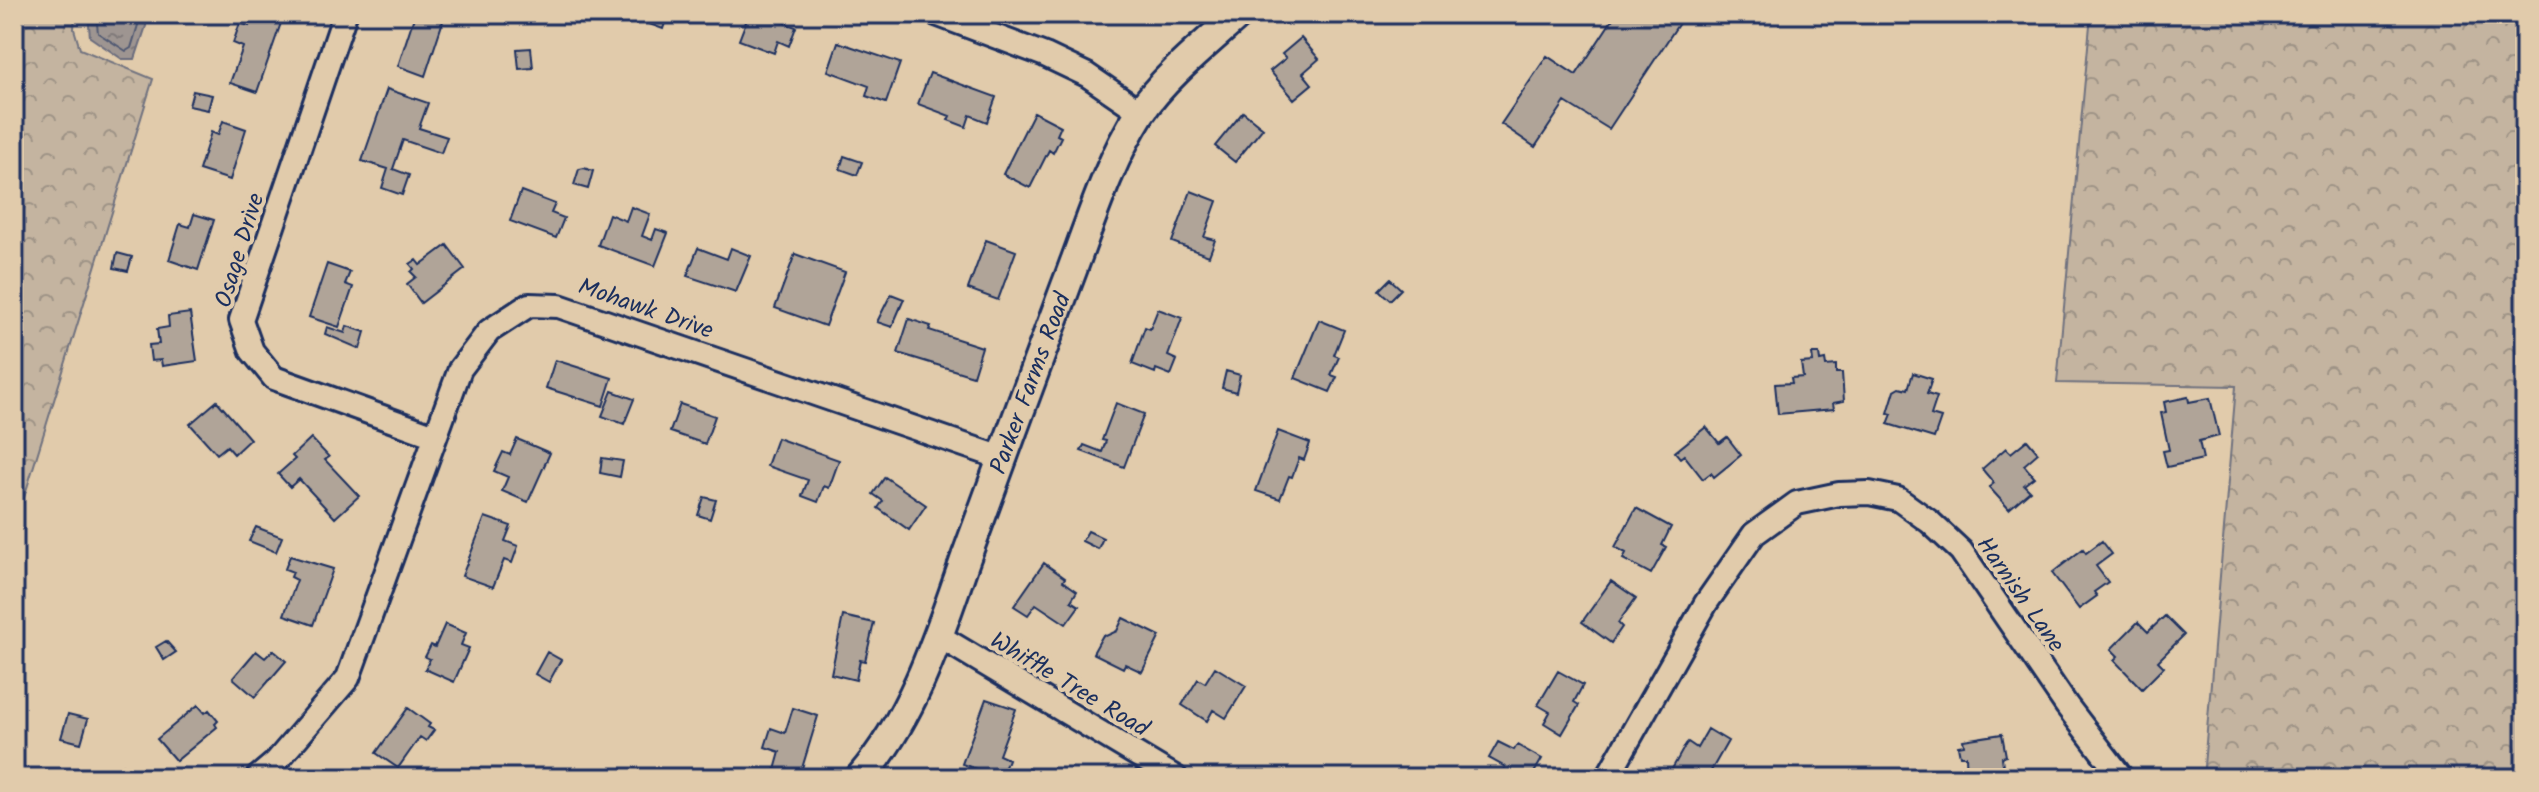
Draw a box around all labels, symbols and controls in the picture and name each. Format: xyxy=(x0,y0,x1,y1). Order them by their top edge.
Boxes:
street label: Osage Drive xyxy=(205,188,276,313)
street label: Mohawk Drive xyxy=(572,268,719,351)
street label: Parker Farms Road xyxy=(980,286,1083,480)
street label: Harnish Lane xyxy=(1965,529,2074,661)
street label: Whiffle Tree Road xyxy=(982,622,1157,749)

